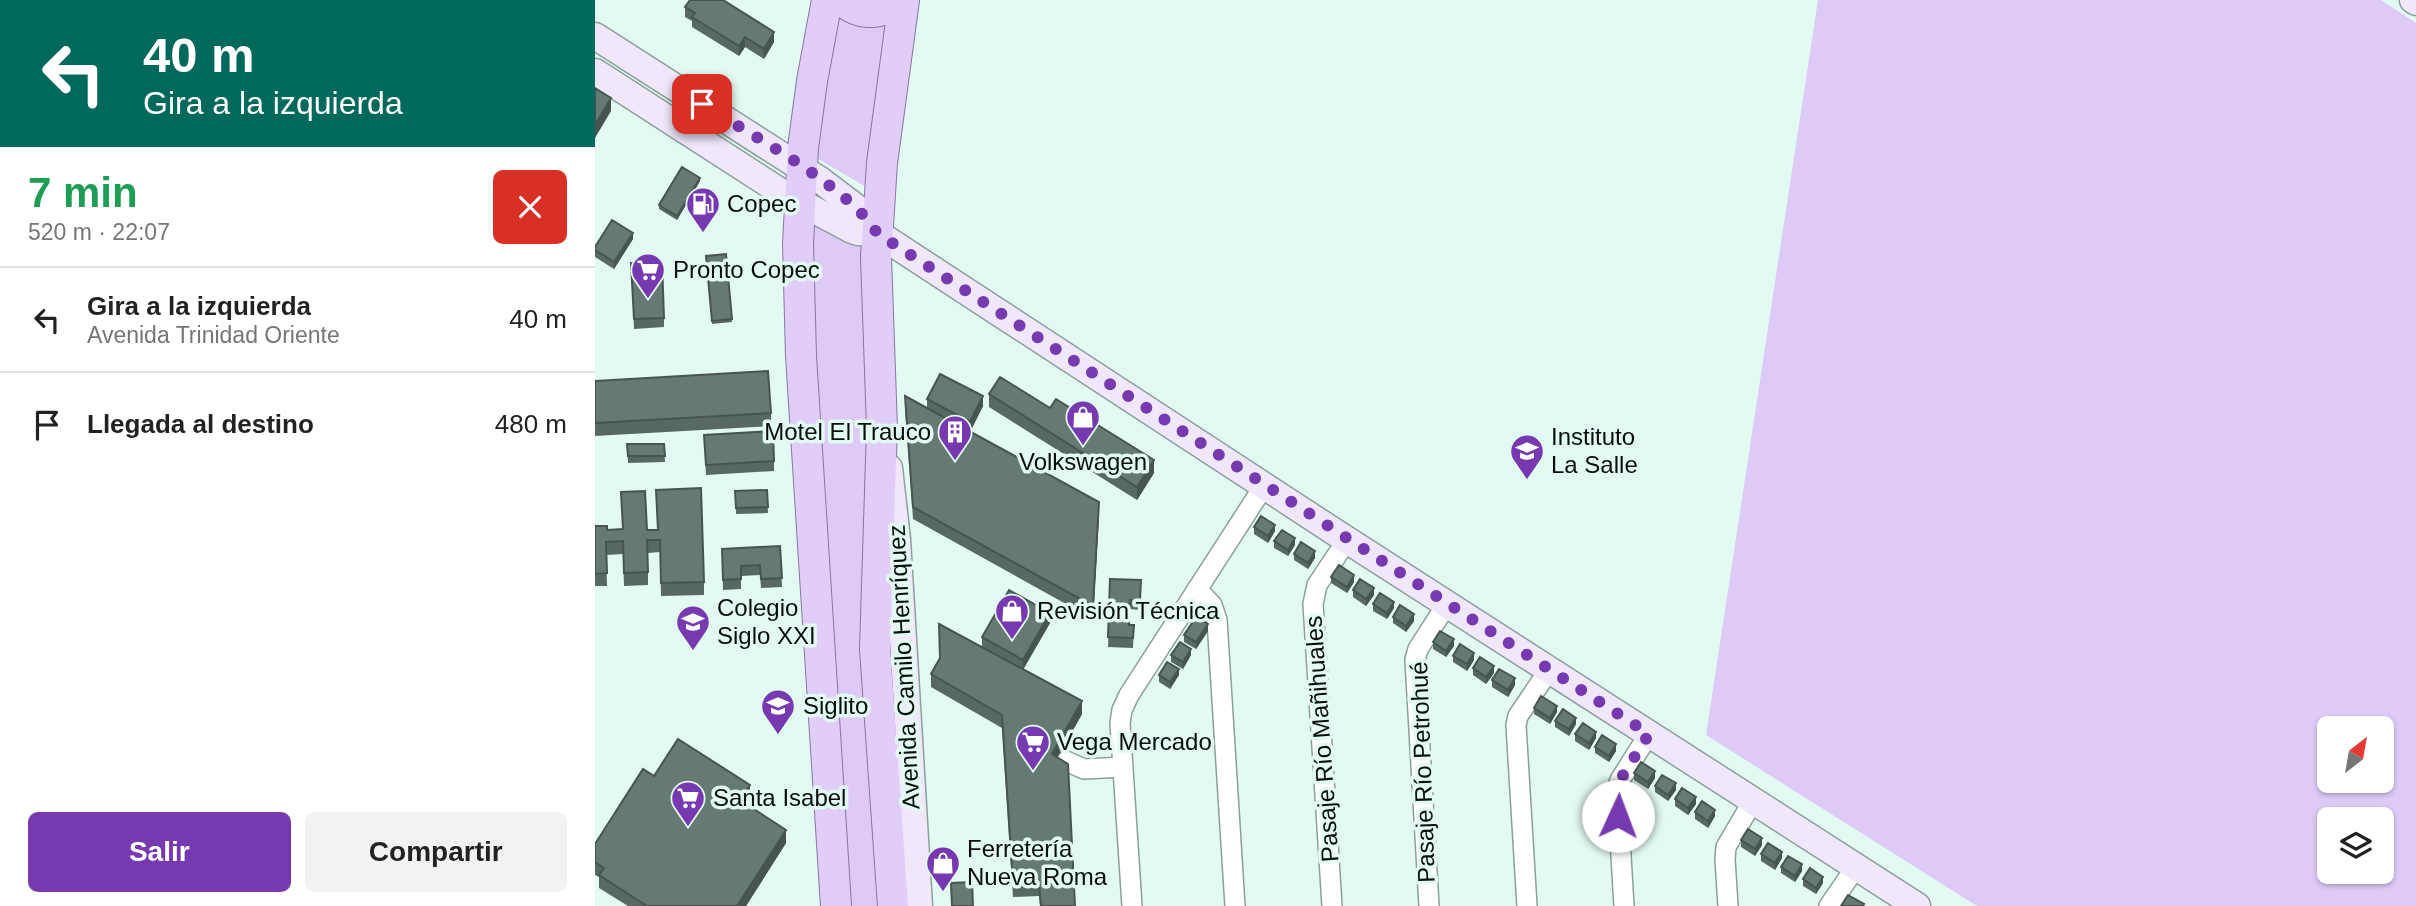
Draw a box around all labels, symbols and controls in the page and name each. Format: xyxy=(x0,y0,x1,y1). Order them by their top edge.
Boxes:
icon: left xyxy=(28,28,119,119)
text: 40 m xyxy=(143,28,255,82)
pin xyxy=(672,74,732,134)
text: Gira a la izquierda xyxy=(143,85,403,121)
icon: arrive xyxy=(683,85,721,123)
text: 7 min xyxy=(28,169,138,216)
button: close xyxy=(493,170,567,244)
fuel station icon: Copec xyxy=(684,185,722,234)
place label: Copec xyxy=(727,190,796,217)
text: 520 m · 22:07 xyxy=(28,219,170,245)
supermarket icon: Pronto Copec xyxy=(629,251,667,300)
place label: Pronto Copec xyxy=(673,256,820,283)
text: Gira a la izquierda xyxy=(87,291,311,321)
icon: left xyxy=(28,301,66,339)
text: 40 m xyxy=(509,304,567,334)
text: Avenida Trinidad Oriente xyxy=(87,322,340,348)
shop icon: Volkswagen xyxy=(1064,398,1102,447)
icon: arrive xyxy=(28,406,66,444)
text: Llegada al destino xyxy=(87,409,314,439)
text: 480 m xyxy=(495,409,567,439)
building icon: Motel El Trauco xyxy=(936,413,974,462)
place label: Motel El Trauco xyxy=(764,418,931,445)
place label: Instituto La Salle xyxy=(1551,423,1638,478)
school or university icon: Instituto La Salle xyxy=(1508,432,1546,481)
place label: Volkswagen xyxy=(1019,448,1147,475)
street label: Avenida Camilo Henríquez xyxy=(883,524,924,810)
shop icon: Revisión Técnica xyxy=(993,592,1031,641)
place label: Colegio Siglo XXI xyxy=(717,594,816,649)
place label: Revisión Técnica xyxy=(1037,597,1220,624)
school or university icon: Colegio Siglo XXI xyxy=(674,603,712,652)
street label: Pasaje Río Mañihuales xyxy=(1299,615,1344,863)
street label: Pasaje Río Petrohué xyxy=(1405,661,1440,883)
school or university icon: Siglito xyxy=(759,687,797,736)
place label: Siglito xyxy=(803,692,868,719)
north arrow xyxy=(2317,716,2394,793)
map controls xyxy=(2317,716,2394,884)
supermarket icon: Vega Mercado xyxy=(1014,723,1052,772)
place label: Vega Mercado xyxy=(1057,728,1212,755)
supermarket icon: Santa Isabel xyxy=(669,779,707,828)
position arrow xyxy=(1581,779,1655,853)
place label: Santa Isabel xyxy=(713,784,846,811)
button: layers xyxy=(2317,807,2394,884)
button: Salir xyxy=(28,812,291,892)
button: Compartir xyxy=(305,812,567,892)
place label: Ferretería Nueva Roma xyxy=(967,835,1108,890)
shop icon: Ferretería Nueva Roma xyxy=(924,844,962,893)

